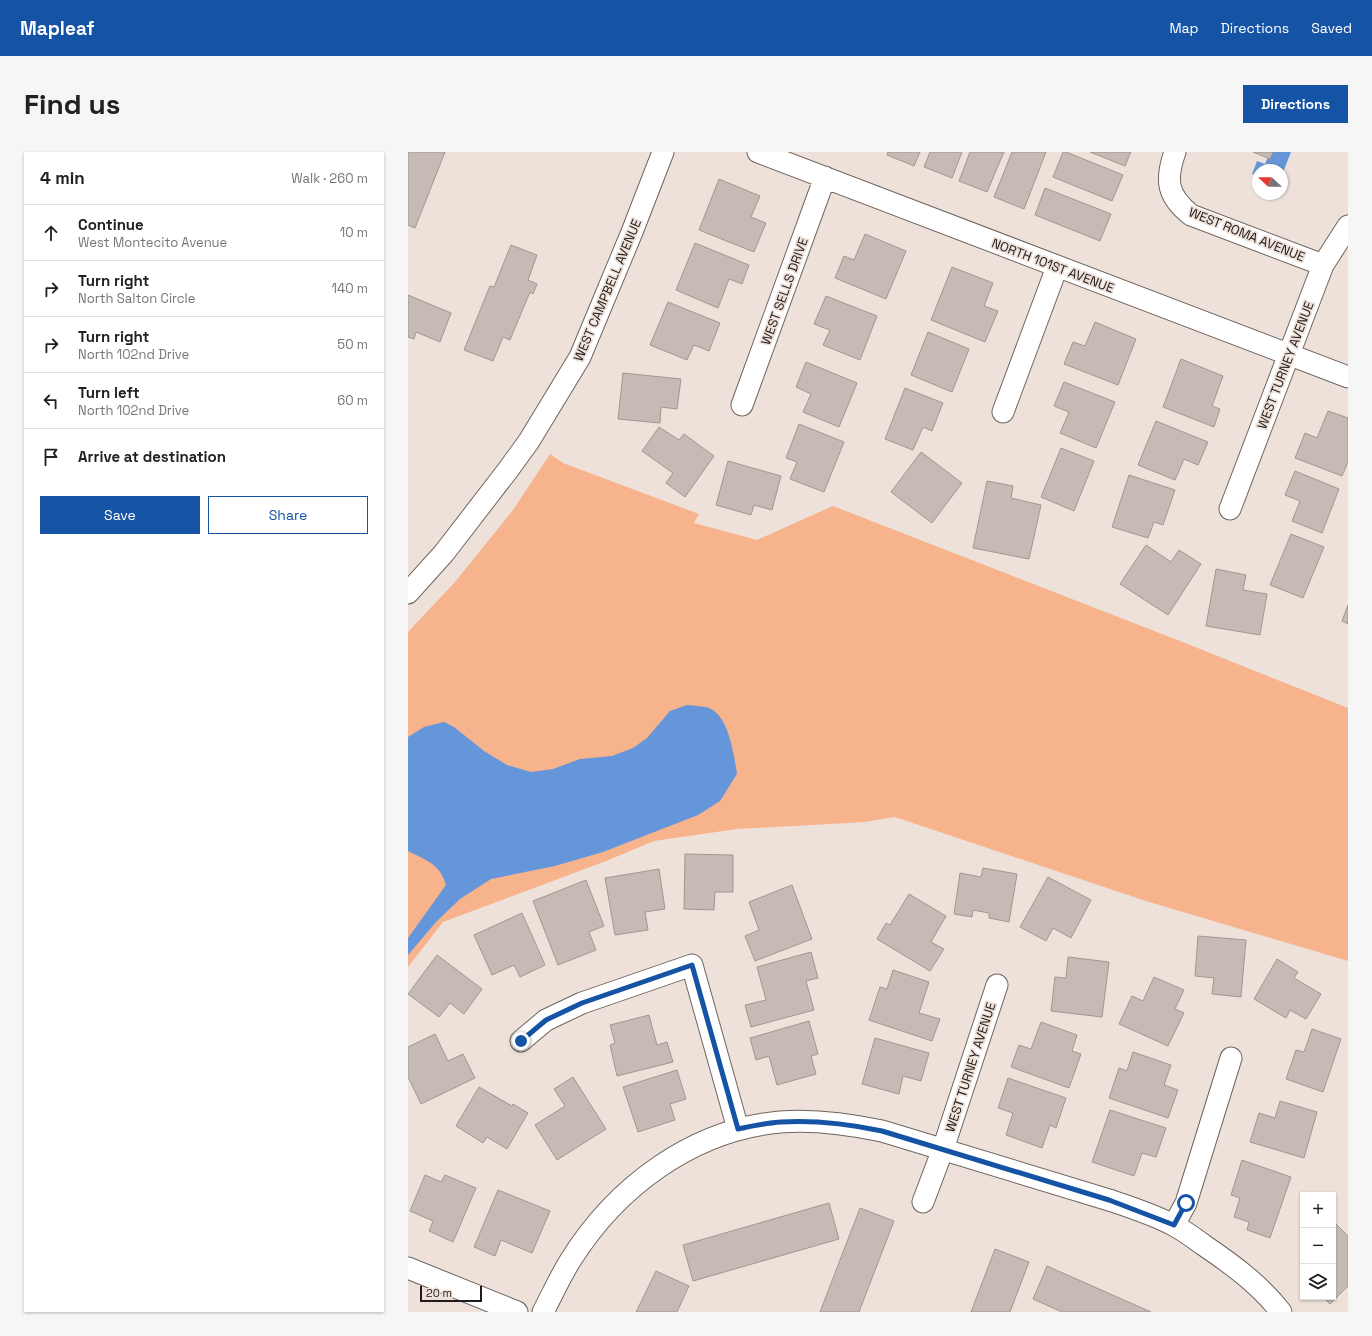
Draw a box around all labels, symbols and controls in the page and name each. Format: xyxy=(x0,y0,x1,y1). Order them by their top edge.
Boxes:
text: Mapleaf xyxy=(20,16,94,41)
text: Map xyxy=(1169,19,1199,37)
text: Directions xyxy=(1221,19,1289,37)
text: Saved xyxy=(1311,19,1352,37)
button: Directions xyxy=(1243,85,1348,123)
text: Find us xyxy=(24,86,121,122)
north arrow xyxy=(1252,164,1288,200)
text: 4 min xyxy=(40,167,85,189)
text: Walk · 260 m xyxy=(291,170,368,187)
street label: WEST ROMA AVENUE xyxy=(1186,203,1307,266)
text: Continue xyxy=(78,215,144,234)
street label: WEST CAMPBELL AVENUE xyxy=(570,217,645,364)
icon: ahead xyxy=(40,222,62,244)
text: 10 m xyxy=(340,224,368,241)
text: West Montecito Avenue xyxy=(78,234,227,251)
street label: NORTH 101ST AVENUE xyxy=(989,234,1116,297)
street label: WEST SELLS DRIVE xyxy=(757,235,812,347)
text: Turn right xyxy=(78,271,149,290)
icon: right xyxy=(40,278,62,300)
text: 140 m xyxy=(332,280,368,297)
text: North Salton Circle xyxy=(78,290,195,307)
street label: WEST TURNEY AVENUE xyxy=(1253,299,1318,431)
text: Turn right xyxy=(78,327,149,346)
icon: right xyxy=(40,334,62,356)
text: 50 m xyxy=(337,336,368,353)
text: North 102nd Drive xyxy=(78,346,189,363)
text: Turn left xyxy=(78,383,140,402)
icon: left xyxy=(40,390,62,412)
text: 60 m xyxy=(337,392,368,409)
text: North 102nd Drive xyxy=(78,402,189,419)
icon: arrive xyxy=(40,446,62,468)
text: Arrive at destination xyxy=(78,447,226,466)
button: Save xyxy=(40,496,200,534)
button: Share xyxy=(208,496,368,534)
street label: WEST TURNEY AVENUE xyxy=(941,1000,999,1134)
route end xyxy=(512,1032,530,1050)
map controls xyxy=(1300,1192,1336,1300)
button: + xyxy=(1300,1192,1336,1228)
route start xyxy=(1177,1194,1195,1212)
button: − xyxy=(1300,1228,1336,1264)
button: layers xyxy=(1300,1264,1336,1300)
scale bar xyxy=(420,1284,482,1303)
text: 20 m xyxy=(426,1286,452,1300)

